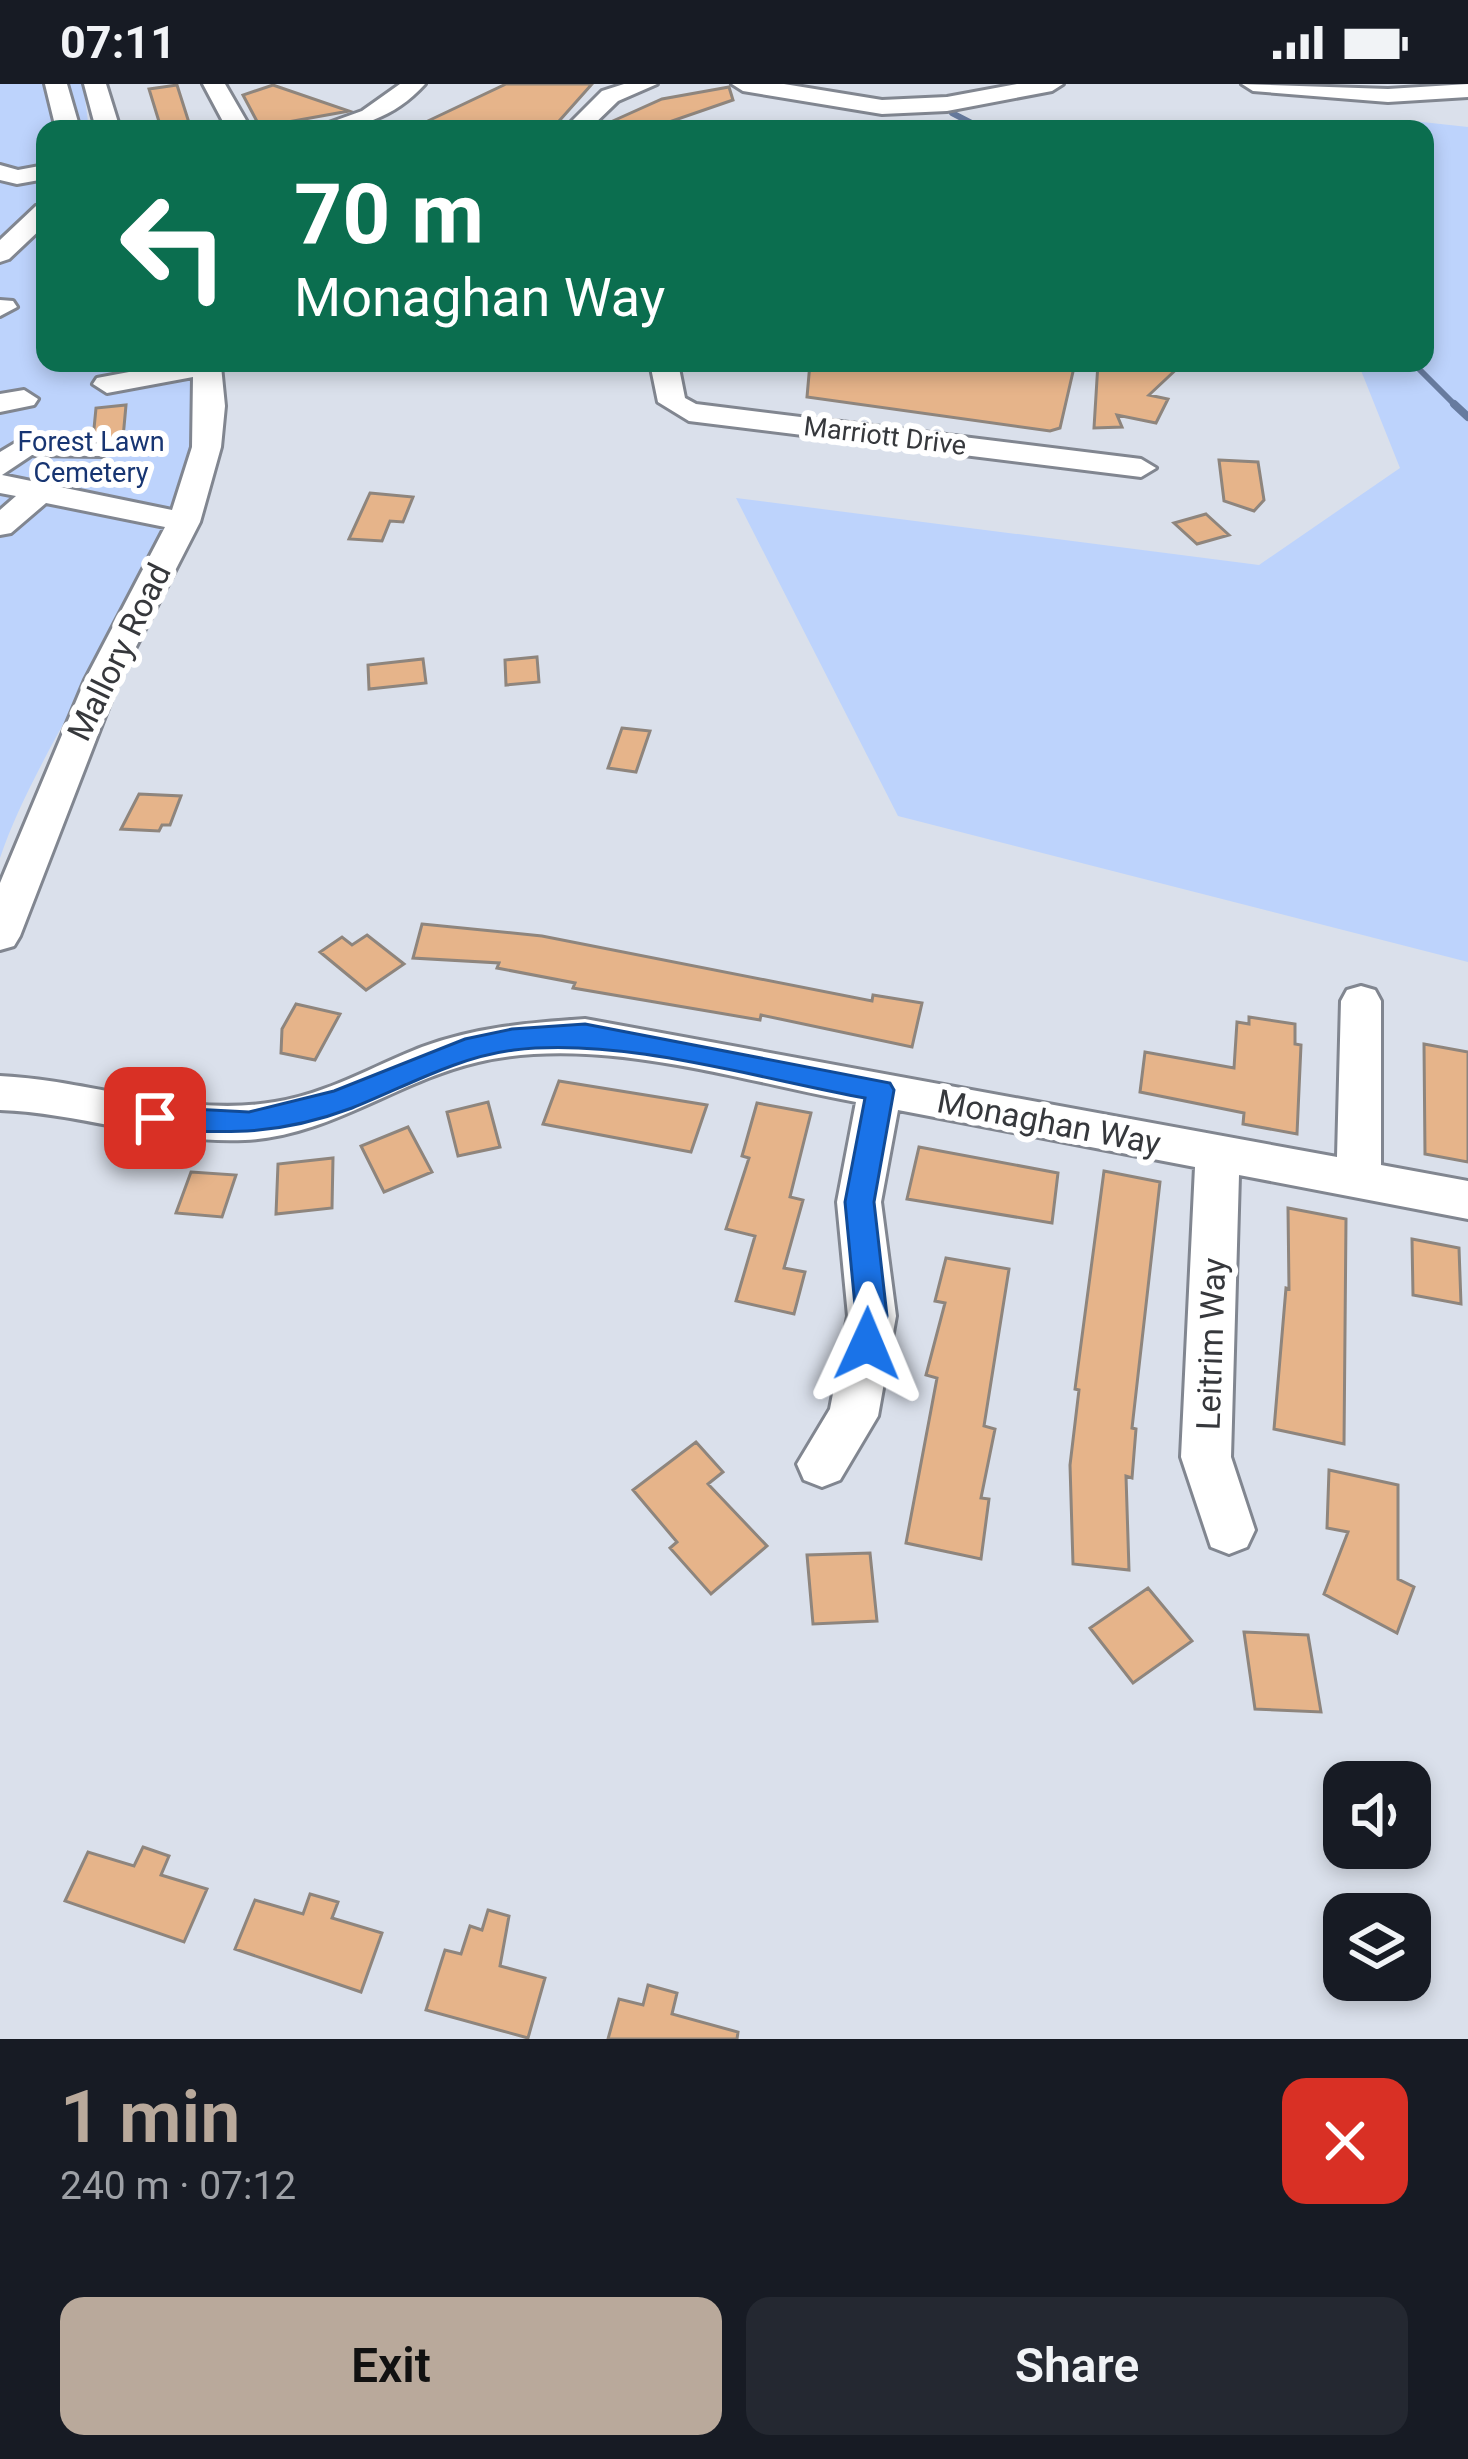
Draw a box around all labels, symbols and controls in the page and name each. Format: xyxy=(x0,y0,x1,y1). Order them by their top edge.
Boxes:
text: 07:11 xyxy=(60,16,176,69)
text: 70 m xyxy=(294,165,484,264)
icon: left xyxy=(96,168,252,324)
text: Monaghan Way xyxy=(294,266,665,329)
street label: Marriott Drive xyxy=(802,410,968,462)
park label: Forest Lawn Cemetery xyxy=(17,426,165,489)
street label: Mallory Road xyxy=(59,557,179,747)
pin xyxy=(104,1067,206,1169)
street label: Monaghan Way xyxy=(934,1081,1164,1163)
icon: arrive xyxy=(122,1085,188,1151)
street label: Leitrim Way xyxy=(1189,1257,1234,1431)
position arrow xyxy=(804,1281,930,1407)
map controls xyxy=(1323,1761,1431,2001)
button: sound xyxy=(1323,1761,1431,1869)
button: layers xyxy=(1323,1893,1431,2001)
text: 1 min xyxy=(60,2075,241,2160)
button: close xyxy=(1282,2078,1408,2204)
text: 240 m · 07:12 xyxy=(60,2163,296,2209)
button: Exit xyxy=(60,2297,722,2435)
button: Share xyxy=(746,2297,1408,2435)

